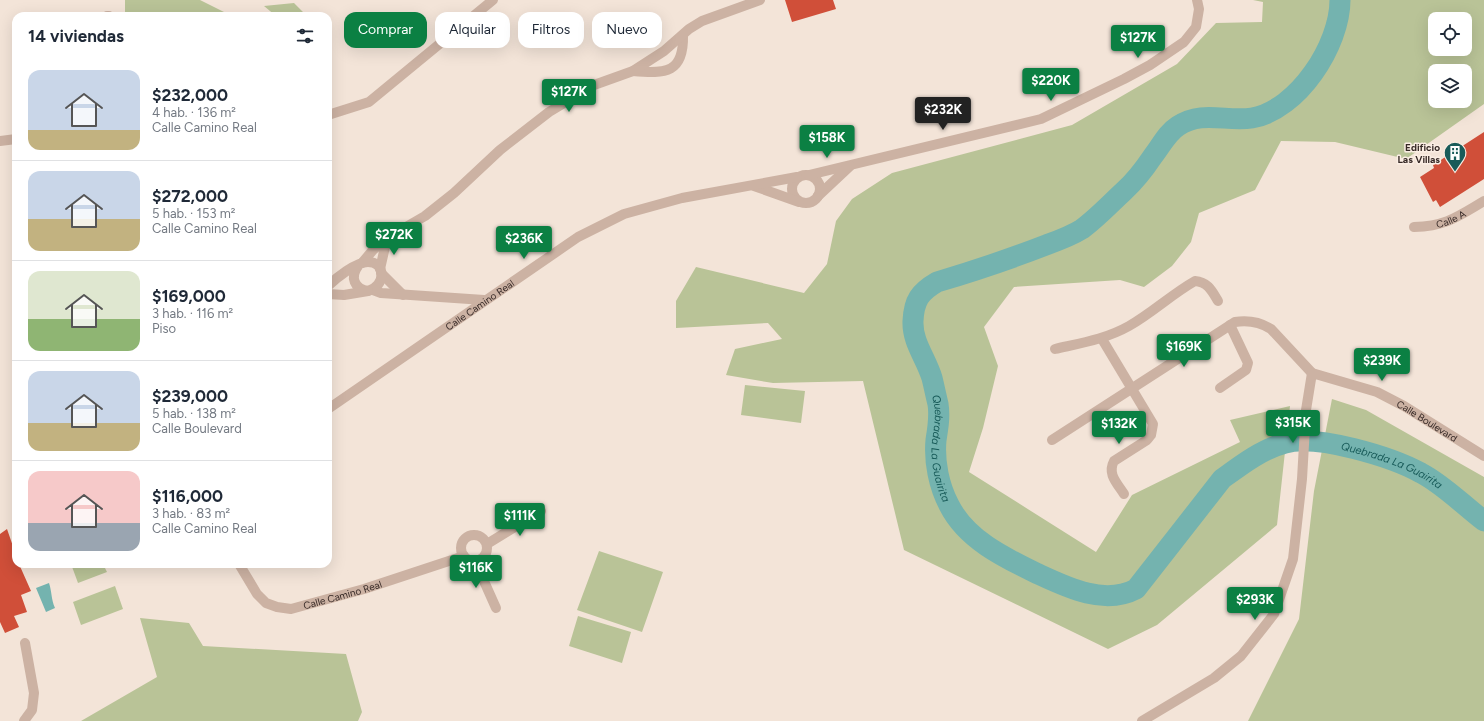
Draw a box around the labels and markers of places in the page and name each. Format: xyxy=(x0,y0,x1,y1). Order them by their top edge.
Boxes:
pin: $127K xyxy=(1110,25,1166,59)
pin: $220K xyxy=(1023,68,1079,102)
pin: $127K xyxy=(541,79,597,113)
pin: $232K xyxy=(915,97,971,131)
pin: $158K xyxy=(799,125,855,159)
building icon: Edificio Las Villas xyxy=(1442,140,1468,173)
place label: Edificio Las Villas xyxy=(1398,141,1440,166)
pin: $272K xyxy=(366,222,422,256)
pin: $236K xyxy=(496,226,552,260)
pin: $169K xyxy=(1156,334,1212,368)
pin: $239K xyxy=(1354,348,1410,382)
pin: $315K xyxy=(1265,410,1321,444)
pin: $132K xyxy=(1091,411,1147,445)
pin: $111K xyxy=(492,503,548,537)
pin: $116K xyxy=(448,555,504,589)
pin: $293K xyxy=(1227,587,1283,621)

